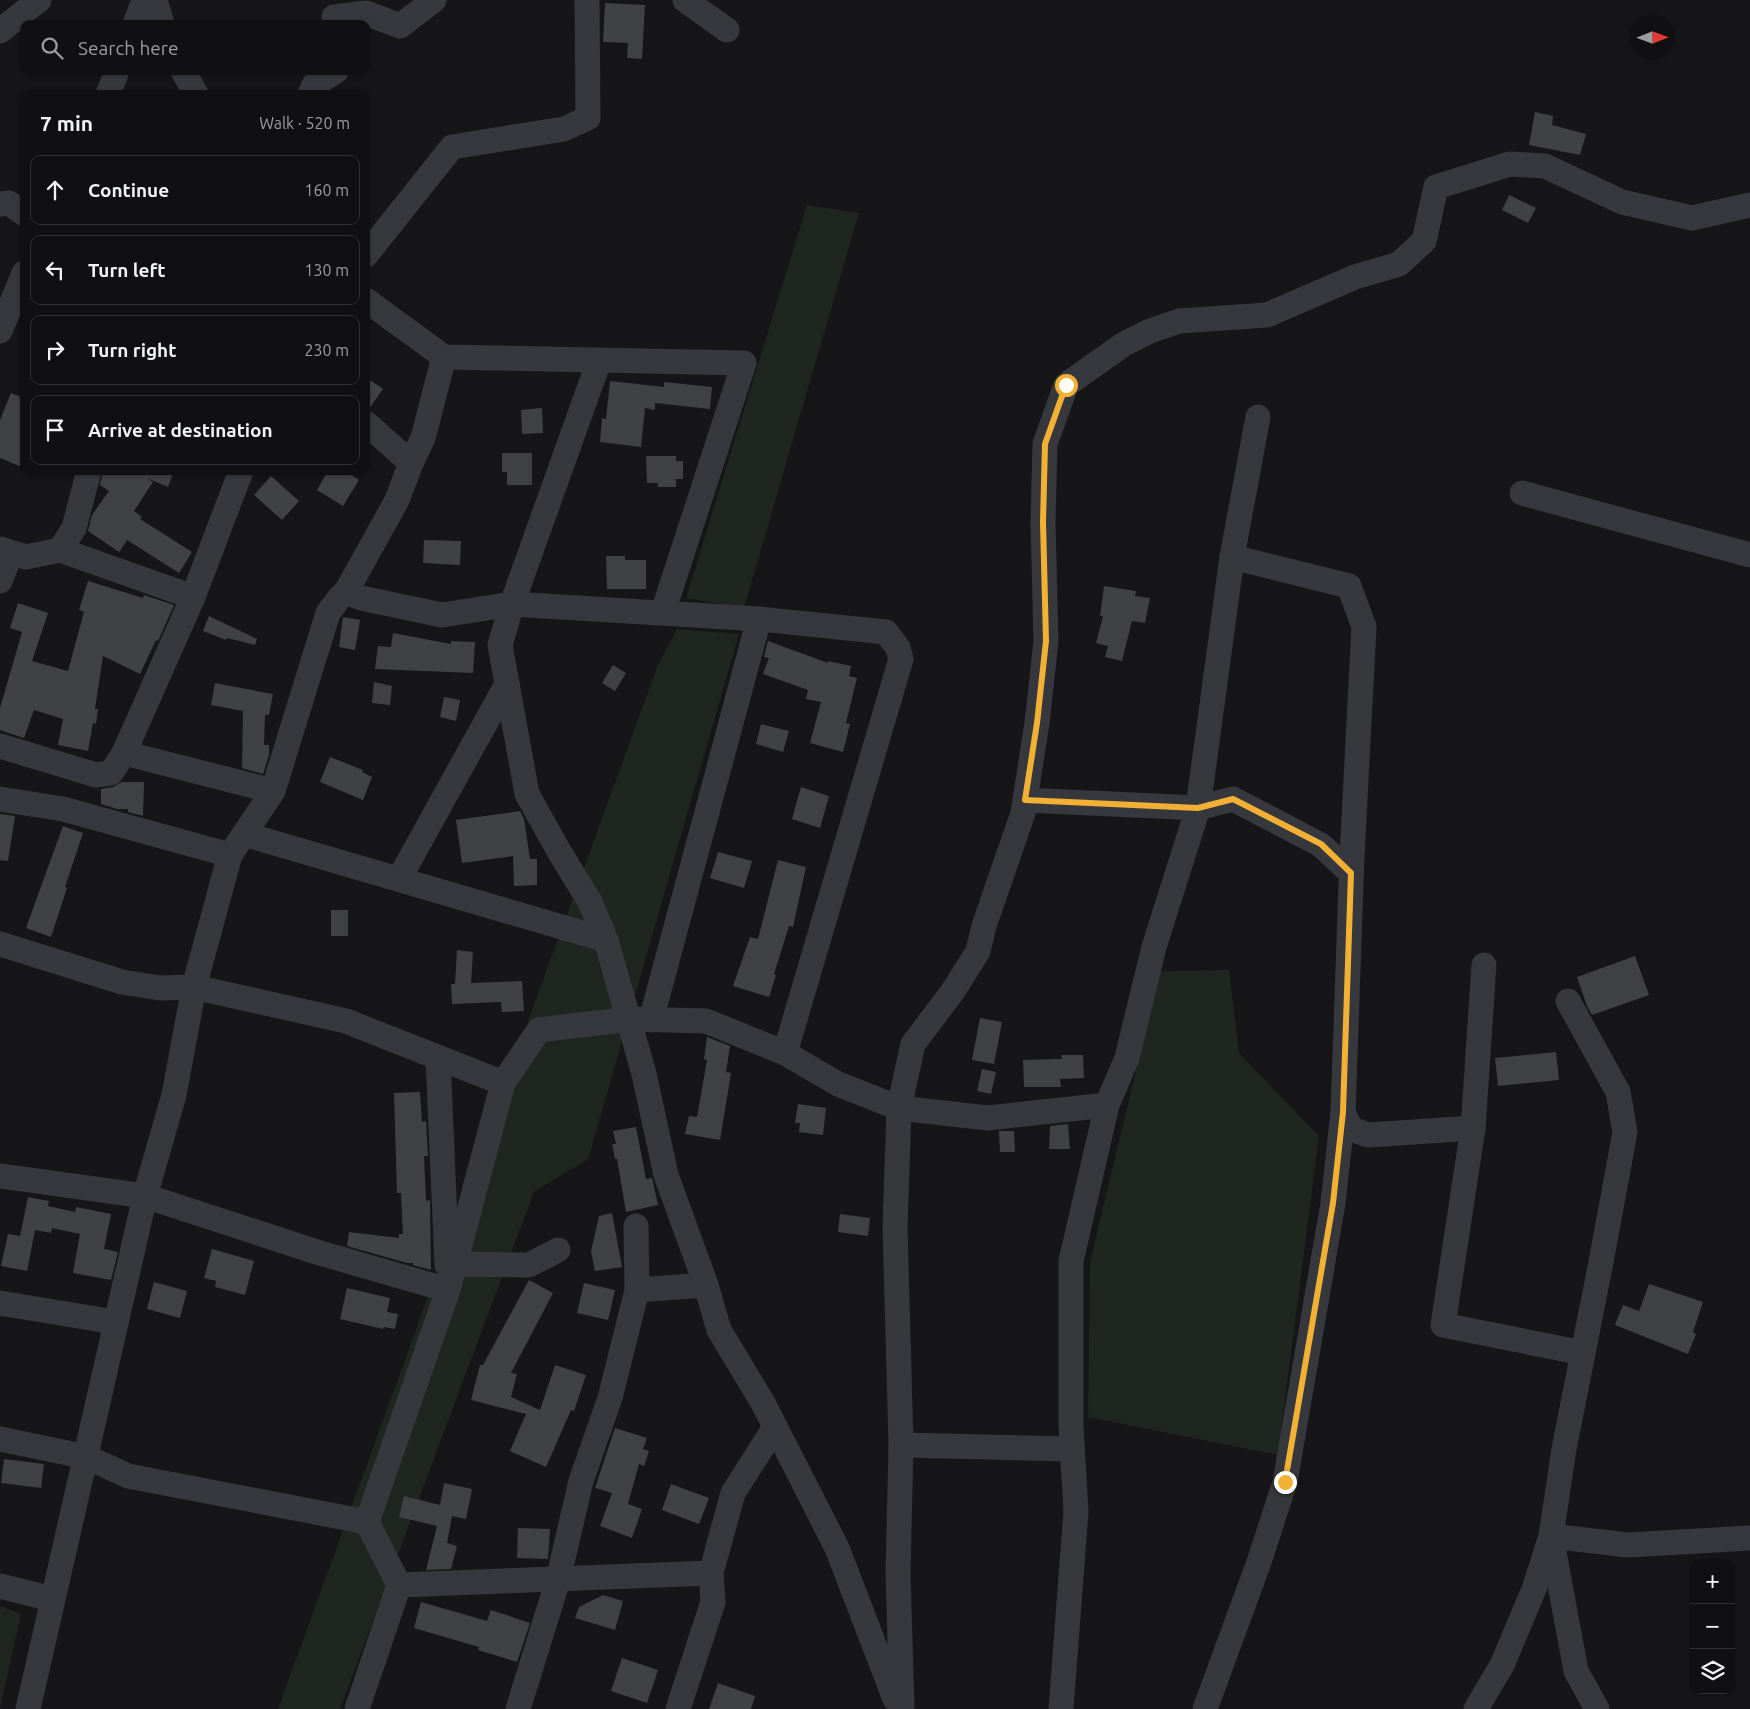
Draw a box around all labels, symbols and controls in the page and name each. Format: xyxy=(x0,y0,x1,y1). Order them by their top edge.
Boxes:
north arrow xyxy=(1630,15,1675,60)
search box xyxy=(20,20,370,75)
icon: search xyxy=(38,34,66,62)
text: Search here xyxy=(78,37,178,59)
text: 7 min xyxy=(40,111,93,135)
text: Walk · 520 m xyxy=(259,114,350,132)
icon: ahead xyxy=(41,176,69,204)
text: Continue xyxy=(88,179,169,201)
text: 160 m xyxy=(304,181,349,199)
icon: left xyxy=(41,256,69,284)
text: Turn left xyxy=(88,259,166,281)
text: 130 m xyxy=(304,261,349,279)
icon: right xyxy=(41,336,69,364)
text: Turn right xyxy=(88,339,176,361)
text: 230 m xyxy=(304,341,349,359)
route start xyxy=(1055,374,1078,397)
icon: arrive xyxy=(41,416,69,444)
text: Arrive at destination xyxy=(88,419,273,441)
route end xyxy=(1274,1471,1297,1494)
map controls xyxy=(1690,1559,1735,1694)
button: + xyxy=(1690,1559,1735,1604)
button: − xyxy=(1690,1604,1735,1649)
button: layers xyxy=(1690,1649,1735,1694)

